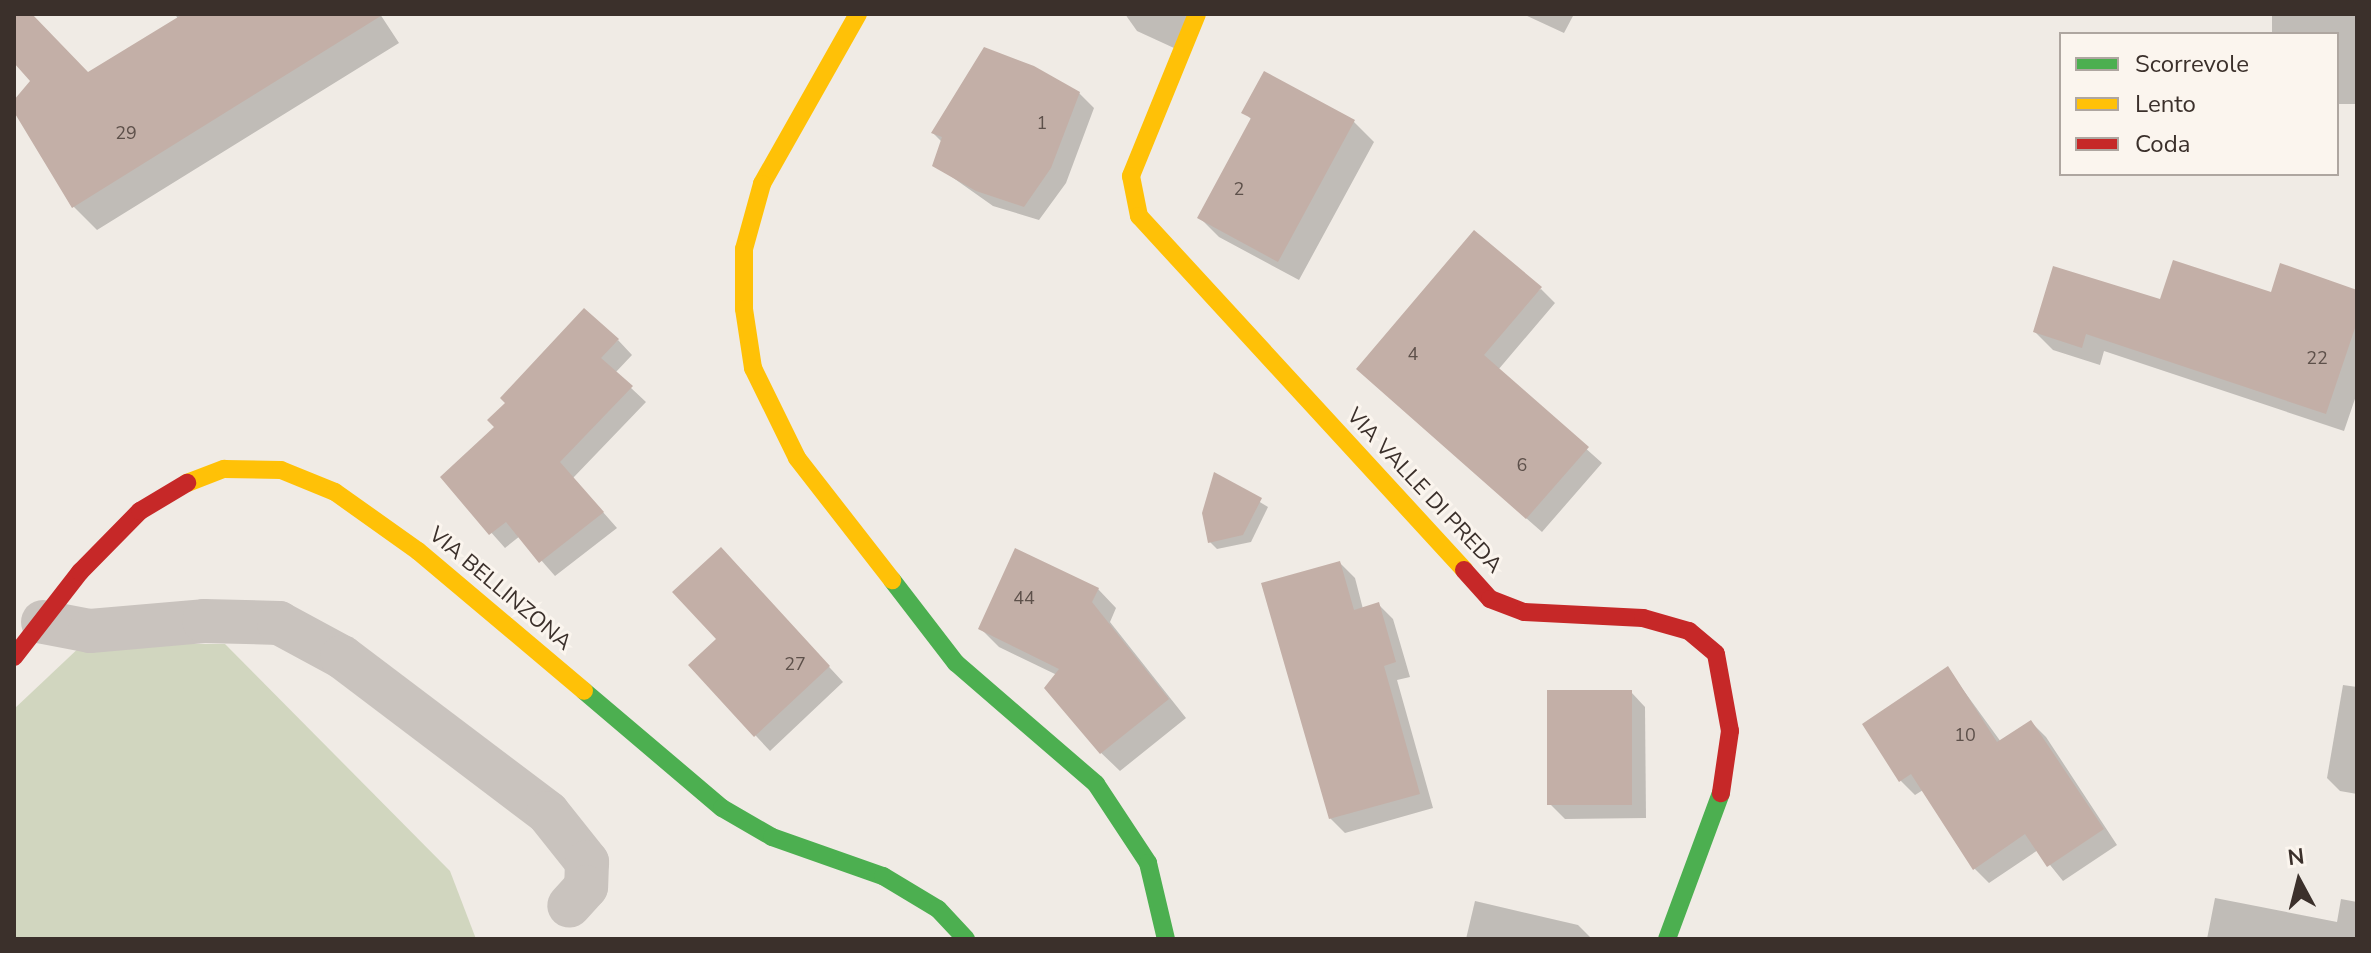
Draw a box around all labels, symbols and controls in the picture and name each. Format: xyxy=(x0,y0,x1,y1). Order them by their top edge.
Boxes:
legend xyxy=(2059,32,2339,176)
text: Scorrevole xyxy=(2135,48,2249,80)
text: Lento xyxy=(2135,88,2196,120)
house number: 1 xyxy=(1037,112,1047,134)
house number: 29 xyxy=(115,122,137,144)
text: Coda xyxy=(2135,128,2190,160)
house number: 2 xyxy=(1234,178,1244,200)
house number: 4 xyxy=(1408,343,1418,365)
house number: 22 xyxy=(2306,347,2328,369)
street label: VIA VALLE DI PREDA xyxy=(1341,403,1507,579)
house number: 6 xyxy=(1517,454,1527,476)
street label: VIA BELLINZONA xyxy=(423,522,577,656)
house number: 44 xyxy=(1013,587,1035,609)
house number: 27 xyxy=(784,653,806,675)
house number: 10 xyxy=(1954,724,1976,746)
north arrow xyxy=(2259,841,2339,921)
text: N xyxy=(2286,841,2306,873)

